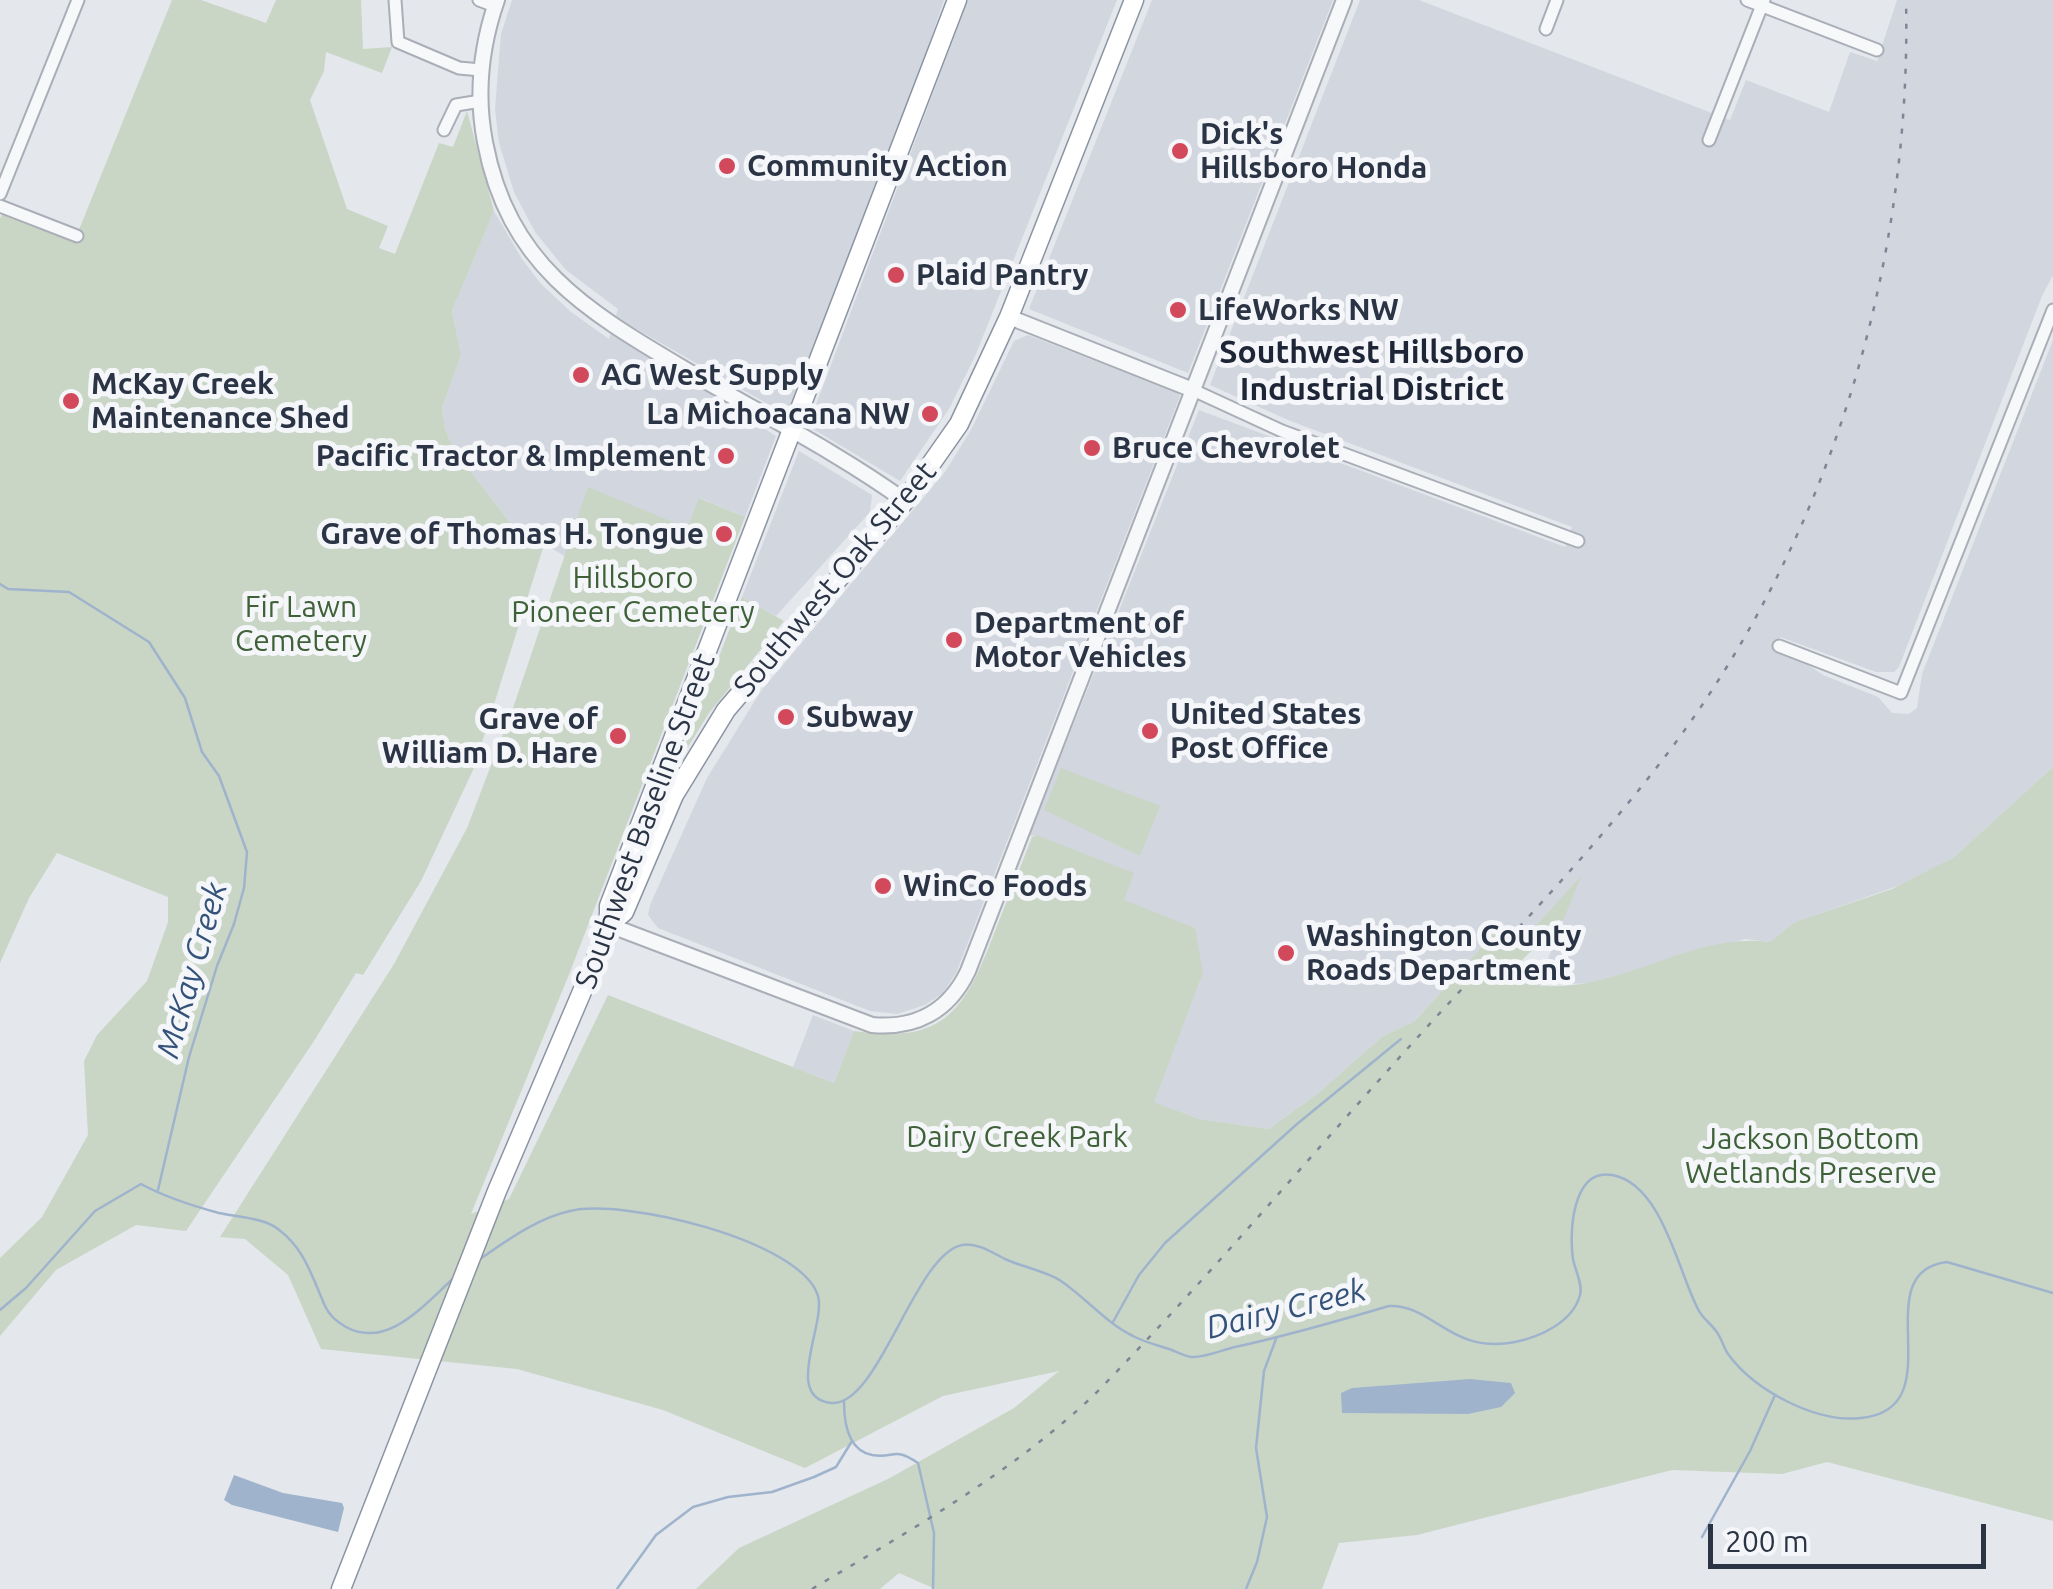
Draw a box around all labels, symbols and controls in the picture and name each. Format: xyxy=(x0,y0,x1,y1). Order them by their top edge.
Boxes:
place label: Dick's Hillsboro Honda xyxy=(1200,116,1427,186)
marker: Dick's Hillsboro Honda xyxy=(1169,140,1191,162)
place label: Community Action xyxy=(747,148,1008,184)
marker: Community Action xyxy=(716,155,738,177)
place label: Plaid Pantry xyxy=(916,257,1089,293)
marker: Plaid Pantry xyxy=(885,264,907,286)
place label: LifeWorks NW xyxy=(1198,292,1399,328)
marker: LifeWorks NW xyxy=(1167,299,1189,321)
district label: Southwest Hillsboro Industrial District xyxy=(1219,333,1525,408)
place label: AG West Supply xyxy=(601,357,824,393)
marker: AG West Supply xyxy=(570,364,592,386)
place label: McKay Creek Maintenance Shed xyxy=(91,366,349,436)
marker: McKay Creek Maintenance Shed xyxy=(60,390,82,412)
place label: La Michoacana NW xyxy=(646,396,910,432)
marker: La Michoacana NW xyxy=(919,403,941,425)
place label: Bruce Chevrolet xyxy=(1112,430,1340,466)
marker: Bruce Chevrolet xyxy=(1081,437,1103,459)
place label: Pacific Tractor & Implement xyxy=(316,438,706,474)
marker: Pacific Tractor & Implement xyxy=(715,445,737,467)
street label: Southwest Oak Street xyxy=(726,454,944,704)
place label: Grave of Thomas H. Tongue xyxy=(320,516,704,552)
marker: Grave of Thomas H. Tongue xyxy=(713,523,735,545)
park label: Hillsboro Pioneer Cemetery xyxy=(511,560,755,630)
park label: Fir Lawn Cemetery xyxy=(235,589,367,660)
place label: Department of Motor Vehicles xyxy=(974,605,1187,676)
marker: Department of Motor Vehicles xyxy=(943,629,965,651)
street label: Southwest Baseline Street xyxy=(567,648,723,994)
place label: United States Post Office xyxy=(1170,696,1361,766)
place label: Subway xyxy=(806,699,913,735)
place label: Grave of William D. Hare xyxy=(382,701,598,772)
marker: Subway xyxy=(775,706,797,728)
marker: United States Post Office xyxy=(1139,720,1161,742)
marker: Grave of William D. Hare xyxy=(607,725,629,747)
place label: WinCo Foods xyxy=(903,868,1087,904)
marker: WinCo Foods xyxy=(872,875,894,897)
water label: McKay Creek xyxy=(149,878,235,1062)
place label: Washington County Roads Department xyxy=(1306,918,1581,988)
marker: Washington County Roads Department xyxy=(1275,942,1297,964)
park label: Dairy Creek Park xyxy=(906,1119,1128,1155)
park label: Jackson Bottom Wetlands Preserve xyxy=(1685,1121,1937,1192)
water label: Dairy Creek xyxy=(1202,1271,1370,1347)
scale bar xyxy=(1713,1504,1990,1566)
text: 200 m xyxy=(1725,1524,1809,1558)

